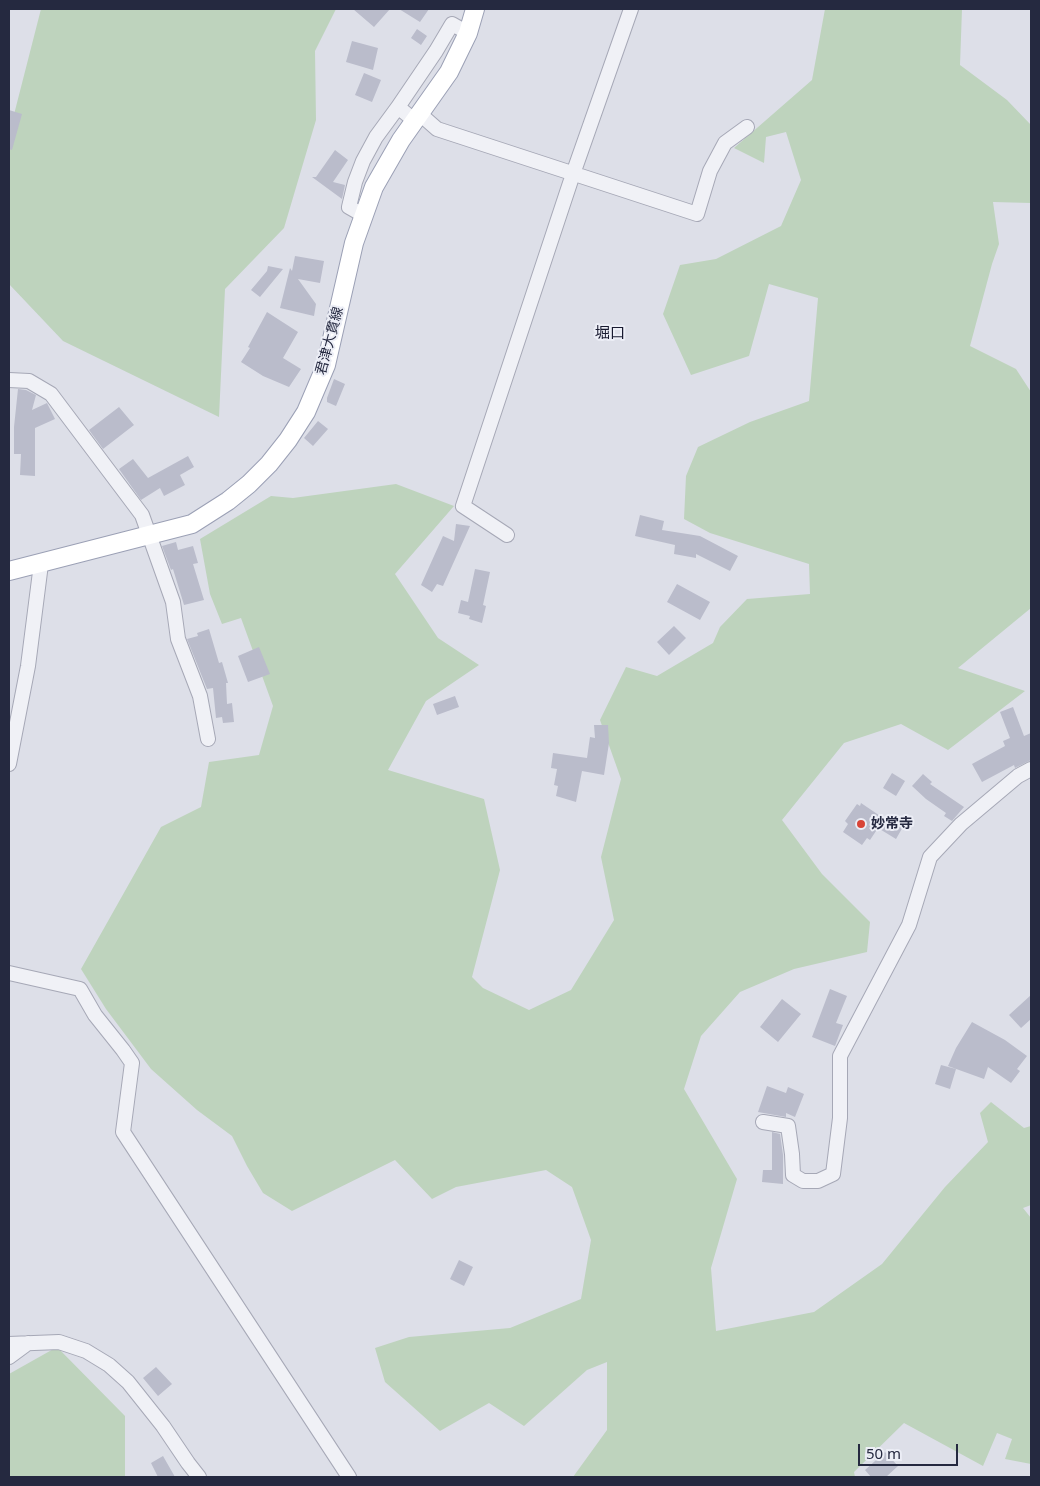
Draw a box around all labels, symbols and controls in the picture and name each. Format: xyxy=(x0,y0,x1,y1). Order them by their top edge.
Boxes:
street label: 君津大貫線 xyxy=(313,305,347,377)
district label: 堀口 xyxy=(595,325,625,343)
place label: 妙常寺 xyxy=(871,816,913,832)
marker: 妙常寺 xyxy=(855,818,867,830)
scale bar xyxy=(860,1434,960,1466)
text: 50 m xyxy=(866,1443,901,1463)

